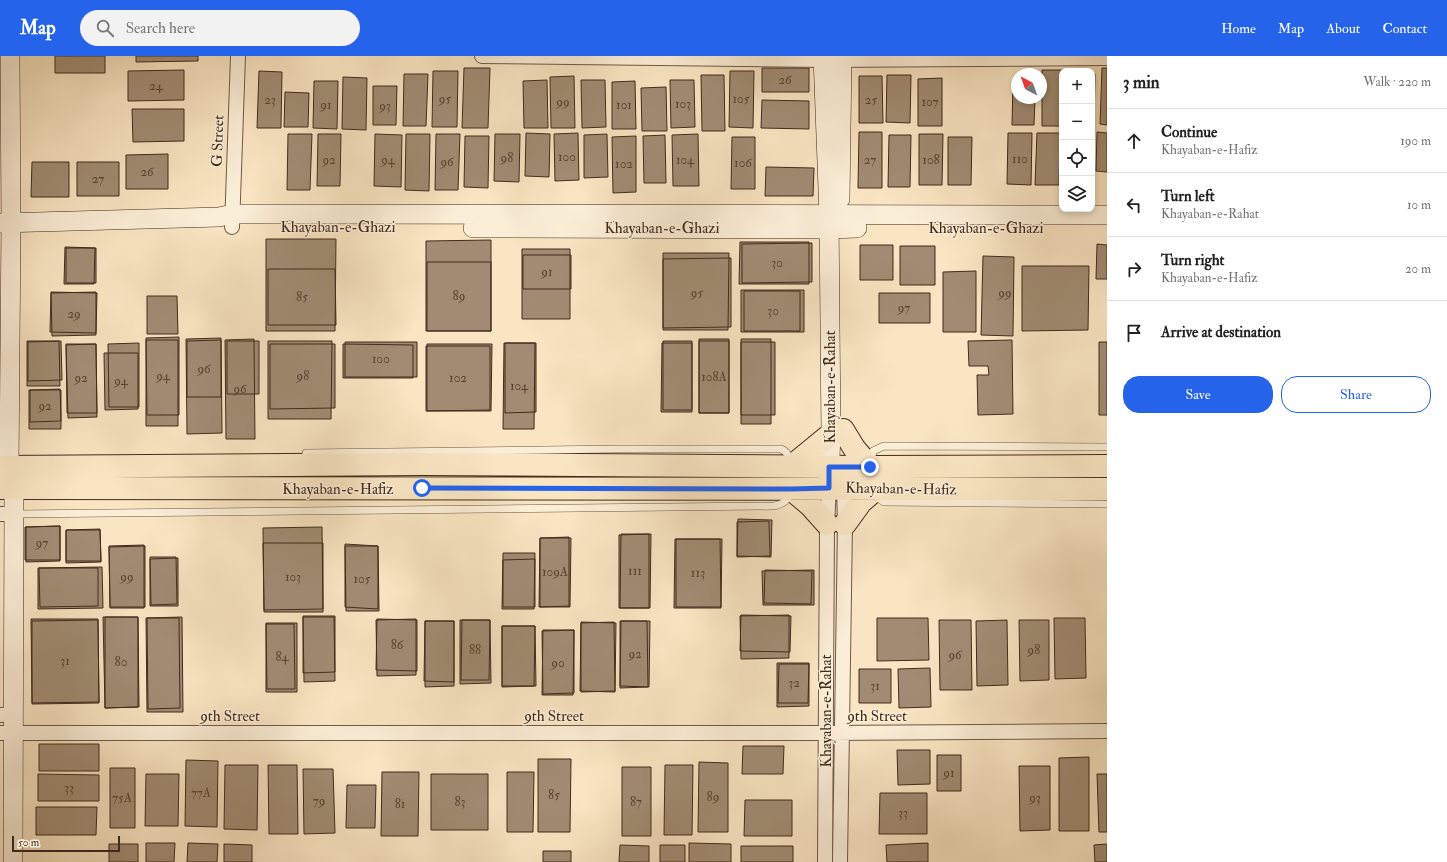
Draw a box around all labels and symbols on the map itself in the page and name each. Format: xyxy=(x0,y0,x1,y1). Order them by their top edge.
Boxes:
north arrow xyxy=(1011,68,1047,104)
house number: 26 xyxy=(778,72,793,88)
house number: 24 xyxy=(149,78,164,94)
house number: 95 xyxy=(438,91,451,107)
house number: 105 xyxy=(733,91,750,107)
house number: 23 xyxy=(264,92,276,108)
house number: 25 xyxy=(865,92,877,108)
house number: 99 xyxy=(555,94,570,110)
house number: 107 xyxy=(921,94,939,110)
house number: 103 xyxy=(675,96,691,112)
house number: 91 xyxy=(319,97,332,113)
house number: 101 xyxy=(616,97,632,113)
house number: 93 xyxy=(378,98,391,114)
street label: G Street xyxy=(208,115,228,167)
house number: 100 xyxy=(558,149,576,165)
house number: 98 xyxy=(500,150,513,166)
house number: 110 xyxy=(1012,151,1028,167)
house number: 92 xyxy=(321,152,336,168)
house number: 94 xyxy=(380,152,396,168)
house number: 104 xyxy=(676,152,695,168)
house number: 27 xyxy=(864,152,876,168)
house number: 108 xyxy=(922,152,940,168)
house number: 96 xyxy=(439,154,455,170)
house number: 106 xyxy=(734,155,753,171)
house number: 102 xyxy=(615,156,633,172)
house number: 26 xyxy=(140,164,155,180)
house number: 27 xyxy=(92,171,104,187)
street label: Khayaban-e-Ghazi xyxy=(280,218,396,237)
street label: Khayaban-e-Ghazi xyxy=(604,219,720,238)
street label: Khayaban-e-Ghazi xyxy=(928,219,1044,238)
house number: 30 xyxy=(771,255,783,271)
house number: 91 xyxy=(540,264,553,280)
house number: 95 xyxy=(690,285,703,301)
house number: 99 xyxy=(997,285,1012,301)
house number: 89 xyxy=(453,288,465,304)
house number: 85 xyxy=(296,289,308,305)
house number: 97 xyxy=(897,300,910,316)
house number: 30 xyxy=(767,303,779,319)
house number: 29 xyxy=(67,306,81,322)
street label: Khayaban-e-Rahat xyxy=(821,330,840,444)
house number: 100 xyxy=(372,351,390,367)
house number: 96 xyxy=(196,361,212,377)
house number: 94 xyxy=(155,368,171,384)
house number: 98 xyxy=(296,368,309,384)
house number: 108A xyxy=(701,369,728,385)
house number: 92 xyxy=(73,370,88,386)
house number: 102 xyxy=(449,370,467,386)
house number: 94 xyxy=(113,373,129,389)
house number: 104 xyxy=(510,378,529,394)
house number: 96 xyxy=(232,381,248,397)
house number: 92 xyxy=(37,398,52,414)
route end xyxy=(861,458,879,476)
route start xyxy=(413,479,431,497)
street label: Khayaban-e-Hafiz xyxy=(845,479,957,499)
street label: Khayaban-e-Hafiz xyxy=(282,480,394,499)
house number: 97 xyxy=(35,535,48,551)
house number: 111 xyxy=(628,563,642,579)
house number: 109A xyxy=(542,564,569,580)
house number: 113 xyxy=(691,565,705,581)
house number: 99 xyxy=(119,569,134,585)
house number: 103 xyxy=(285,569,301,585)
house number: 105 xyxy=(354,571,371,587)
house number: 86 xyxy=(391,637,405,653)
house number: 88 xyxy=(469,642,481,658)
house number: 98 xyxy=(1027,642,1040,658)
house number: 92 xyxy=(627,646,642,662)
house number: 96 xyxy=(947,647,963,663)
house number: 84 xyxy=(275,649,290,665)
house number: 31 xyxy=(60,653,70,669)
house number: 80 xyxy=(115,654,127,670)
street label: Khayaban-e-Rahat xyxy=(817,654,836,768)
house number: 90 xyxy=(550,655,565,671)
house number: 32 xyxy=(788,675,800,691)
house number: 31 xyxy=(870,678,880,694)
street label: 9th Street xyxy=(199,707,260,726)
street label: 9th Street xyxy=(523,707,584,726)
street label: 9th Street xyxy=(846,707,907,726)
house number: 91 xyxy=(942,765,955,781)
house number: 33 xyxy=(64,780,74,796)
house number: 77A xyxy=(191,785,212,801)
house number: 85 xyxy=(548,787,560,803)
house number: 89 xyxy=(707,789,719,805)
house number: 75A xyxy=(112,790,133,806)
house number: 93 xyxy=(1028,790,1041,806)
house number: 79 xyxy=(313,793,325,809)
house number: 83 xyxy=(454,794,466,810)
house number: 87 xyxy=(630,794,642,810)
house number: 81 xyxy=(395,796,406,812)
house number: 33 xyxy=(898,805,908,821)
scale bar xyxy=(12,834,120,853)

